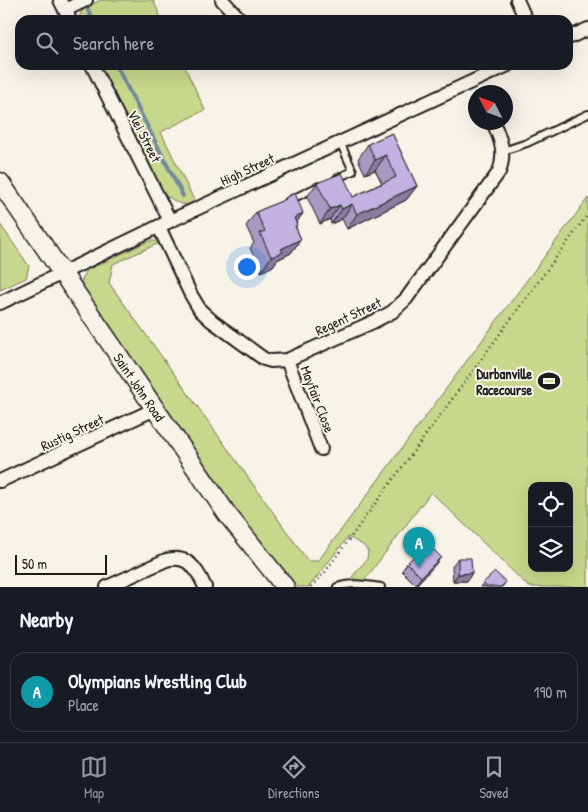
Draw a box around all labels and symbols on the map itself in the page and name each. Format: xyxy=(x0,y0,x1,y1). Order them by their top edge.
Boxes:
north arrow xyxy=(468,85,513,130)
street label: Vlei Street xyxy=(124,107,166,165)
street label: High Street xyxy=(217,148,278,191)
your location xyxy=(234,254,260,280)
street label: Regent Street xyxy=(312,292,385,340)
street label: Saint John Road xyxy=(110,349,170,425)
street label: Mayfair Close xyxy=(296,363,340,436)
place label: Durbanville Racecourse xyxy=(476,364,532,399)
sports icon: Durbanville Racecourse xyxy=(536,368,562,394)
street label: Rustig Street xyxy=(37,409,107,456)
pin: A xyxy=(403,527,435,568)
scale bar xyxy=(15,552,108,575)

